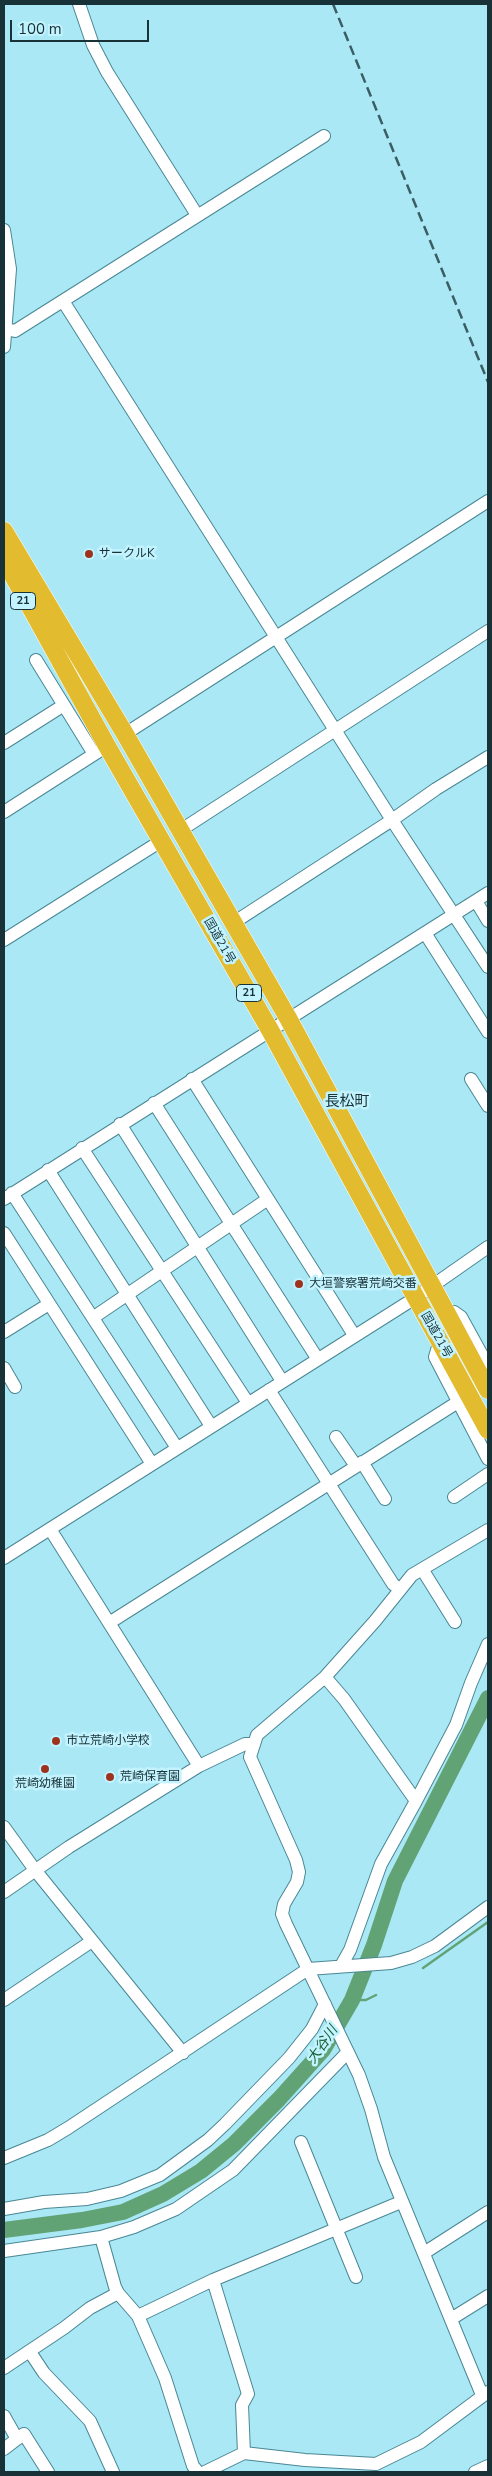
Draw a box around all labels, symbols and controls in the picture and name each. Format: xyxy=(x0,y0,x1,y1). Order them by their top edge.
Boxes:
scale bar xyxy=(12,10,151,42)
text: 100 m xyxy=(18,19,62,39)
place label: サークルK xyxy=(99,547,154,561)
marker: サークルK xyxy=(83,548,95,560)
road number: 21 xyxy=(10,592,36,610)
street label: 国道21号 xyxy=(200,916,238,966)
road number: 21 xyxy=(236,984,262,1001)
district label: 長松町 xyxy=(325,1093,369,1111)
place label: 大垣警察署荒崎交番 xyxy=(309,1277,417,1291)
marker: 大垣警察署荒崎交番 xyxy=(293,1278,305,1290)
street label: 国道21号 xyxy=(417,1310,455,1360)
place label: 市立荒崎小学校 xyxy=(66,1734,150,1748)
marker: 市立荒崎小学校 xyxy=(50,1735,62,1747)
marker: 荒崎幼稚園 xyxy=(39,1763,51,1775)
place label: 荒崎保育園 xyxy=(120,1770,180,1784)
marker: 荒崎保育園 xyxy=(104,1771,116,1783)
place label: 荒崎幼稚園 xyxy=(15,1777,75,1791)
water label: 大谷川 xyxy=(304,2023,342,2067)

